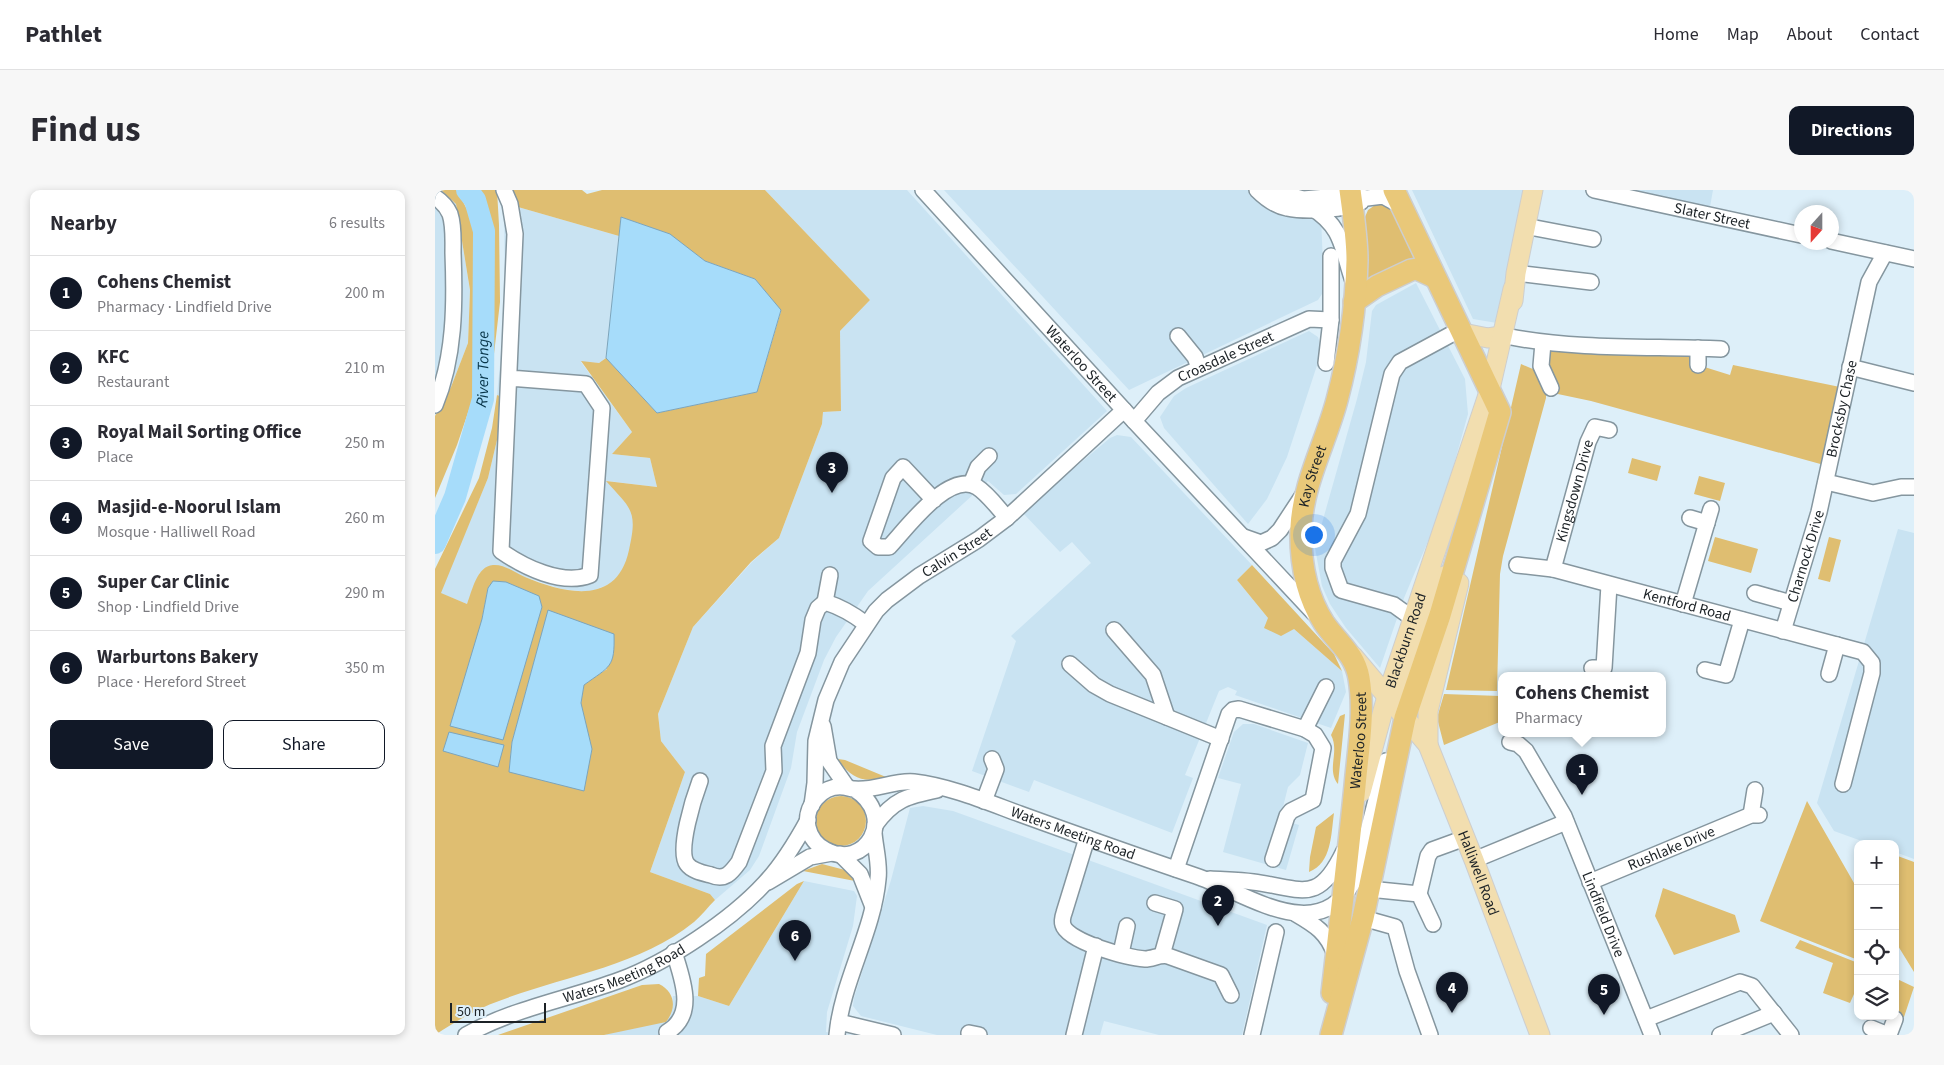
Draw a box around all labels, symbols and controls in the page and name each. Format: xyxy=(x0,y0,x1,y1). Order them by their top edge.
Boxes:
text: Pathlet xyxy=(25,17,102,52)
text: Home xyxy=(1653,22,1699,47)
text: Map xyxy=(1727,22,1759,47)
text: About xyxy=(1787,22,1832,47)
text: Contact xyxy=(1860,22,1919,47)
text: Find us xyxy=(30,105,140,155)
button: Directions xyxy=(1789,106,1914,155)
street label: Slater Street xyxy=(1672,197,1752,234)
north arrow xyxy=(1794,205,1839,250)
text: Nearby xyxy=(50,208,117,238)
text: 6 results xyxy=(329,212,385,234)
text: Cohens Chemist xyxy=(97,269,231,296)
text: 1 xyxy=(62,282,70,304)
text: 200 m xyxy=(345,282,385,304)
text: Pharmacy · Lindfield Drive xyxy=(97,296,272,318)
street label: Waterloo Street xyxy=(1041,321,1122,406)
street label: Croasdale Street xyxy=(1174,326,1277,387)
water label: River Tonge xyxy=(470,331,494,410)
text: KFC xyxy=(97,344,130,371)
text: 2 xyxy=(62,357,70,379)
text: 210 m xyxy=(345,357,385,379)
street label: Brocksby Chase xyxy=(1821,358,1862,459)
text: Restaurant xyxy=(97,371,170,393)
text: Royal Mail Sorting Office xyxy=(97,419,302,446)
text: 3 xyxy=(62,432,70,454)
text: 250 m xyxy=(345,432,385,454)
street label: Kingsdown Drive xyxy=(1550,437,1599,545)
street label: Kay Street xyxy=(1293,442,1332,509)
text: Place xyxy=(97,446,133,468)
pin: 3 xyxy=(816,452,848,493)
text: Masjid-e-Noorul Islam xyxy=(97,494,281,521)
text: 4 xyxy=(62,507,70,529)
text: 260 m xyxy=(345,507,385,529)
street label: Charnock Drive xyxy=(1782,507,1829,605)
text: Mosque · Halliwell Road xyxy=(97,521,256,543)
street label: Calvin Street xyxy=(918,522,996,582)
your location xyxy=(1301,522,1327,548)
text: Super Car Clinic xyxy=(97,569,230,596)
text: 5 xyxy=(62,582,70,604)
text: 290 m xyxy=(345,582,385,604)
street label: Kentford Road xyxy=(1641,583,1733,627)
street label: Blackburn Road xyxy=(1380,590,1431,691)
text: Shop · Lindfield Drive xyxy=(97,596,239,618)
text: Warburtons Bakery xyxy=(97,644,258,671)
text: 6 xyxy=(62,657,70,679)
text: 350 m xyxy=(345,657,385,679)
text: Place · Hereford Street xyxy=(97,671,246,693)
popup xyxy=(1498,672,1666,737)
text: Cohens Chemist xyxy=(1515,680,1649,707)
street label: Waterloo Street xyxy=(1344,691,1372,790)
text: Pharmacy xyxy=(1515,707,1583,729)
button: Save xyxy=(50,720,213,769)
button: Share xyxy=(223,720,385,769)
pin: 1 xyxy=(1566,754,1598,795)
street label: Waters Meeting Road xyxy=(1008,801,1138,865)
street label: Rushlake Drive xyxy=(1624,821,1718,876)
street label: Halliwell Road xyxy=(1453,827,1505,919)
map controls xyxy=(1854,840,1899,1020)
button: + xyxy=(1854,840,1899,885)
street label: Lindfield Drive xyxy=(1577,868,1630,960)
pin: 2 xyxy=(1202,885,1234,926)
button: − xyxy=(1854,885,1899,930)
pin: 6 xyxy=(779,920,811,961)
button: locate xyxy=(1854,930,1899,975)
street label: Waters Meeting Road xyxy=(560,939,689,1008)
pin: 4 xyxy=(1436,972,1468,1013)
pin: 5 xyxy=(1588,974,1620,1015)
button: layers xyxy=(1854,975,1899,1020)
scale bar xyxy=(450,1000,546,1023)
text: 50 m xyxy=(457,1002,485,1022)

